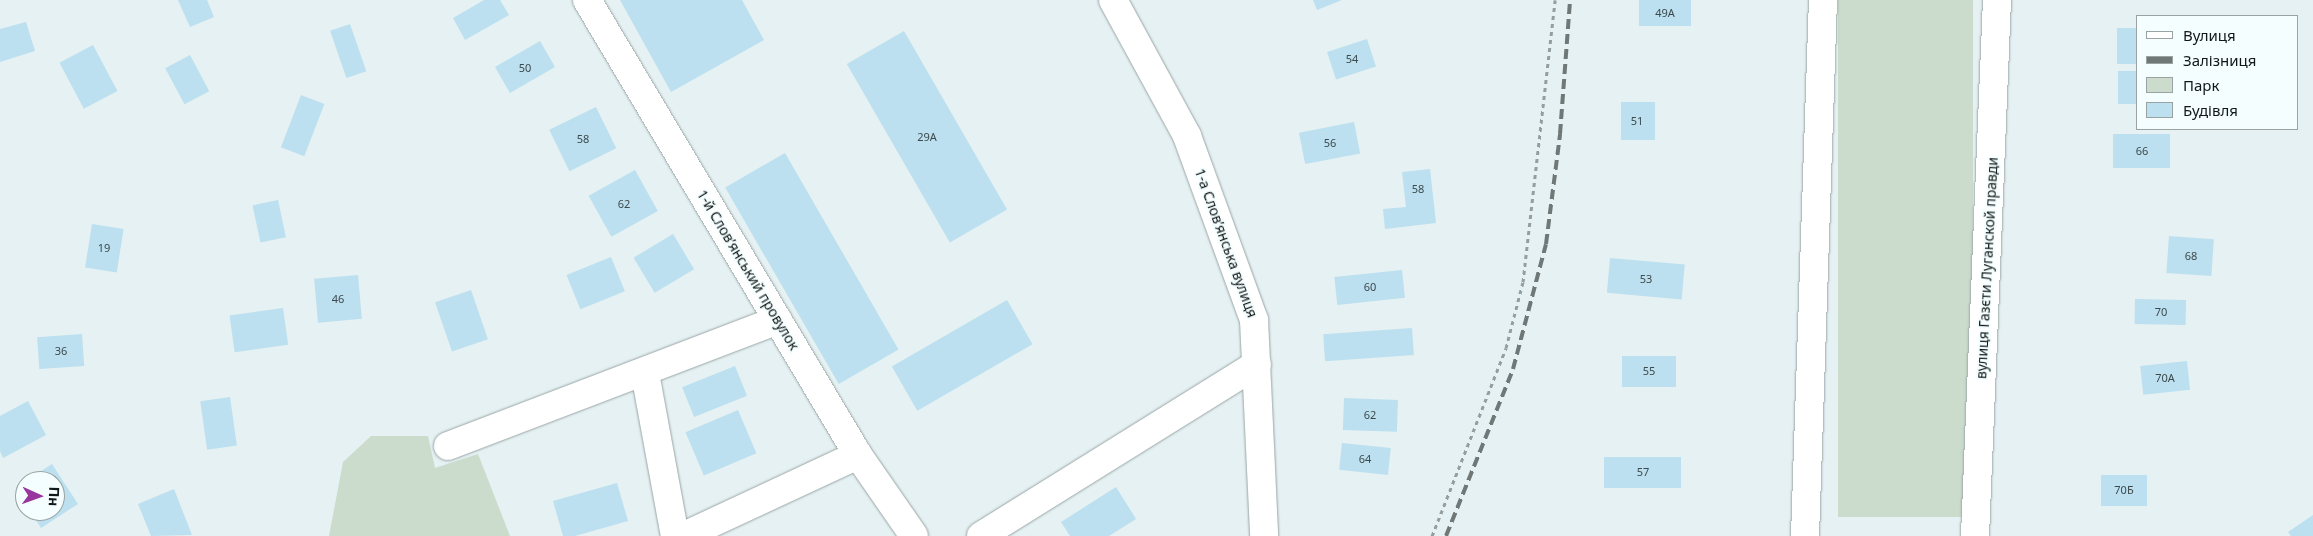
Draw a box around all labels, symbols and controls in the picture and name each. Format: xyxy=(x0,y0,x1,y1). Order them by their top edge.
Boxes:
house number: 49А xyxy=(1655,6,1675,20)
legend xyxy=(2136,15,2298,130)
text: Вулиця xyxy=(2183,25,2236,45)
text: Залізниця xyxy=(2183,50,2256,70)
house number: 54 xyxy=(1346,52,1358,66)
house number: 50 xyxy=(519,61,531,75)
text: Парк xyxy=(2183,75,2219,95)
text: Будівля xyxy=(2183,100,2238,120)
house number: 51 xyxy=(1631,114,1643,128)
house number: 29А xyxy=(917,130,937,144)
house number: 58 xyxy=(577,132,589,146)
house number: 56 xyxy=(1324,136,1336,150)
house number: 66 xyxy=(2136,144,2148,158)
street label: вулиця Газєти Луганской правди xyxy=(1973,157,2001,379)
street label: 1-а Слов’янська вулиця xyxy=(1191,166,1261,320)
house number: 58 xyxy=(1412,182,1424,196)
street label: 1-й Слов’янський провулок xyxy=(693,187,803,353)
house number: 62 xyxy=(618,197,630,211)
house number: 19 xyxy=(98,241,110,255)
house number: 68 xyxy=(2185,249,2197,263)
house number: 53 xyxy=(1640,272,1652,286)
house number: 60 xyxy=(1364,280,1376,294)
house number: 46 xyxy=(332,292,344,306)
house number: 70 xyxy=(2155,305,2167,319)
house number: 36 xyxy=(55,344,67,358)
house number: 55 xyxy=(1643,364,1655,378)
house number: 70А xyxy=(2155,371,2175,385)
house number: 62 xyxy=(1364,408,1376,422)
house number: 64 xyxy=(1359,452,1371,466)
house number: 57 xyxy=(1637,465,1649,479)
north arrow xyxy=(15,471,65,521)
house number: 70Б xyxy=(2114,483,2134,497)
text: Пн xyxy=(45,486,64,507)

